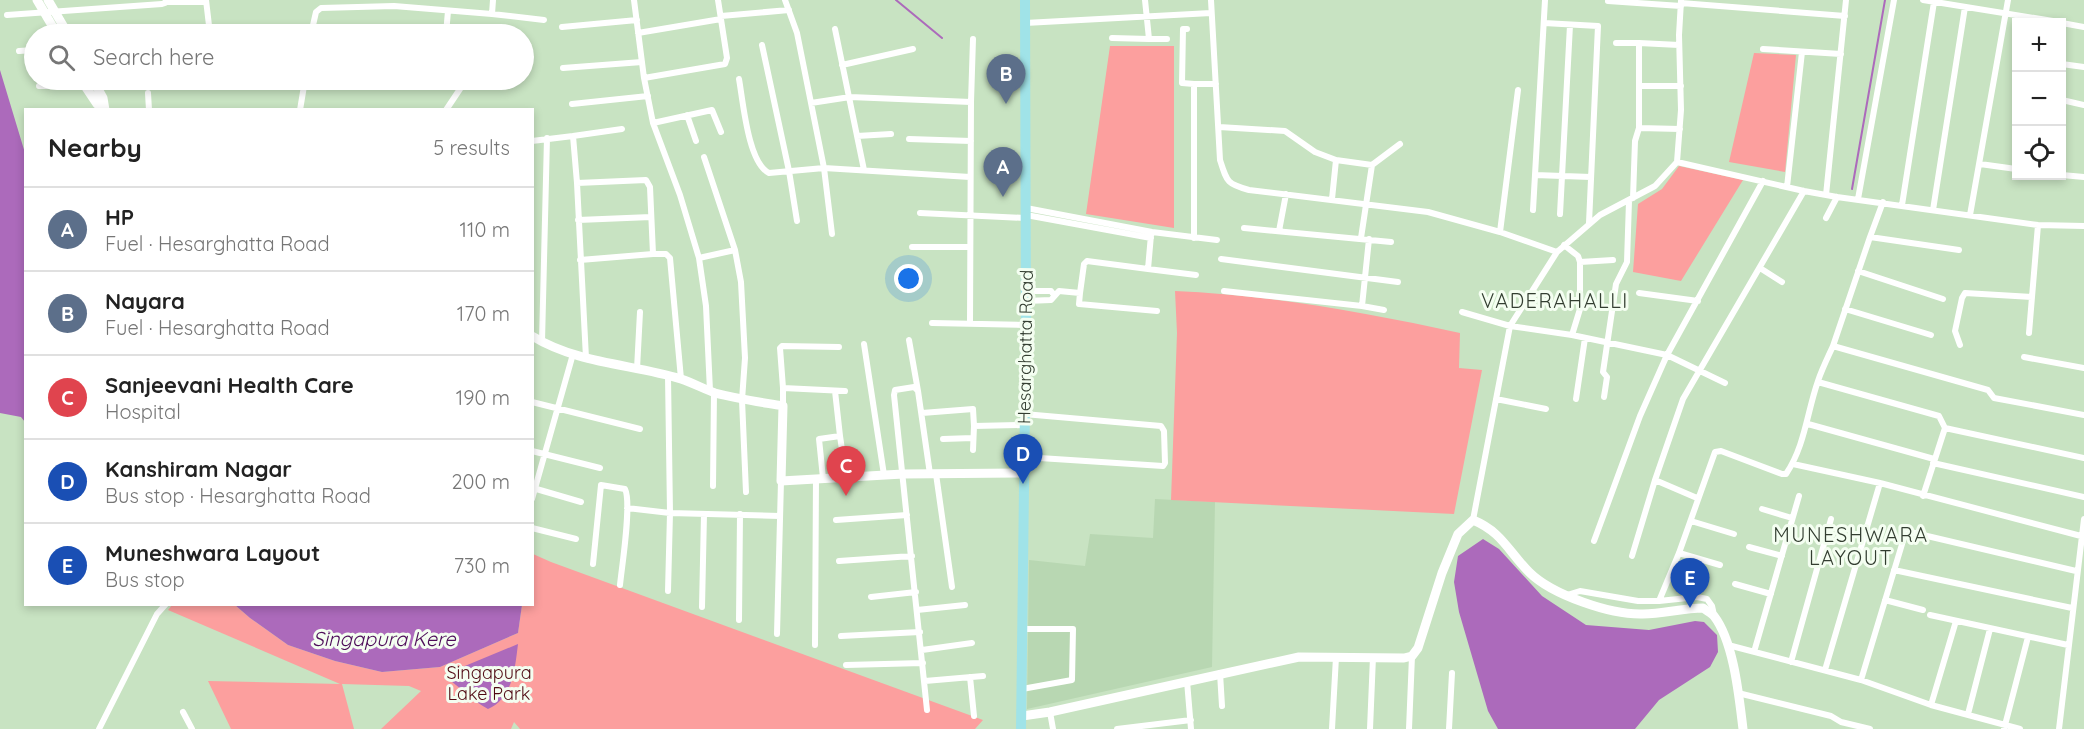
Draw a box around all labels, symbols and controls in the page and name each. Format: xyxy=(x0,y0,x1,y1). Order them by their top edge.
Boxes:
map controls xyxy=(2012,18,2066,180)
button: + xyxy=(2012,18,2066,72)
search box xyxy=(24,24,534,90)
icon: search xyxy=(45,41,78,74)
text: Search here xyxy=(93,43,214,71)
pin: B xyxy=(986,54,1026,104)
button: − xyxy=(2012,72,2066,126)
button: locate xyxy=(2012,126,2066,180)
text: Nearby xyxy=(48,131,142,164)
text: 5 results xyxy=(433,135,510,160)
pin: A xyxy=(984,148,1022,197)
text: HP xyxy=(105,203,134,231)
text: A xyxy=(61,217,74,242)
text: 110 m xyxy=(460,217,510,242)
text: Fuel · Hesarghatta Road xyxy=(105,231,330,256)
your location xyxy=(894,264,923,293)
street label: Hesarghatta Road xyxy=(1012,270,1038,424)
text: Nayara xyxy=(105,287,185,315)
district label: VADERAHALLI xyxy=(1481,288,1629,313)
text: B xyxy=(61,301,74,326)
text: 170 m xyxy=(457,301,510,326)
text: Fuel · Hesarghatta Road xyxy=(105,315,330,340)
text: Sanjeevani Health Care xyxy=(105,371,354,399)
text: C xyxy=(61,385,74,410)
text: 190 m xyxy=(456,385,510,410)
text: Hospital xyxy=(105,399,181,424)
pin: D xyxy=(1004,434,1042,484)
pin: C xyxy=(826,446,866,496)
text: Kanshiram Nagar xyxy=(105,455,292,483)
text: D xyxy=(60,469,75,494)
text: 200 m xyxy=(451,469,510,494)
text: Bus stop · Hesarghatta Road xyxy=(105,483,371,508)
district label: MUNESHWARA LAYOUT xyxy=(1773,522,1929,570)
text: Muneshwara Layout xyxy=(105,539,320,567)
text: E xyxy=(62,553,73,578)
text: 730 m xyxy=(454,553,510,578)
pin: E xyxy=(1670,558,1710,608)
text: Bus stop xyxy=(105,567,185,592)
water label: Singapura Kere xyxy=(312,626,456,651)
park label: Singapura Lake Park xyxy=(446,661,532,705)

